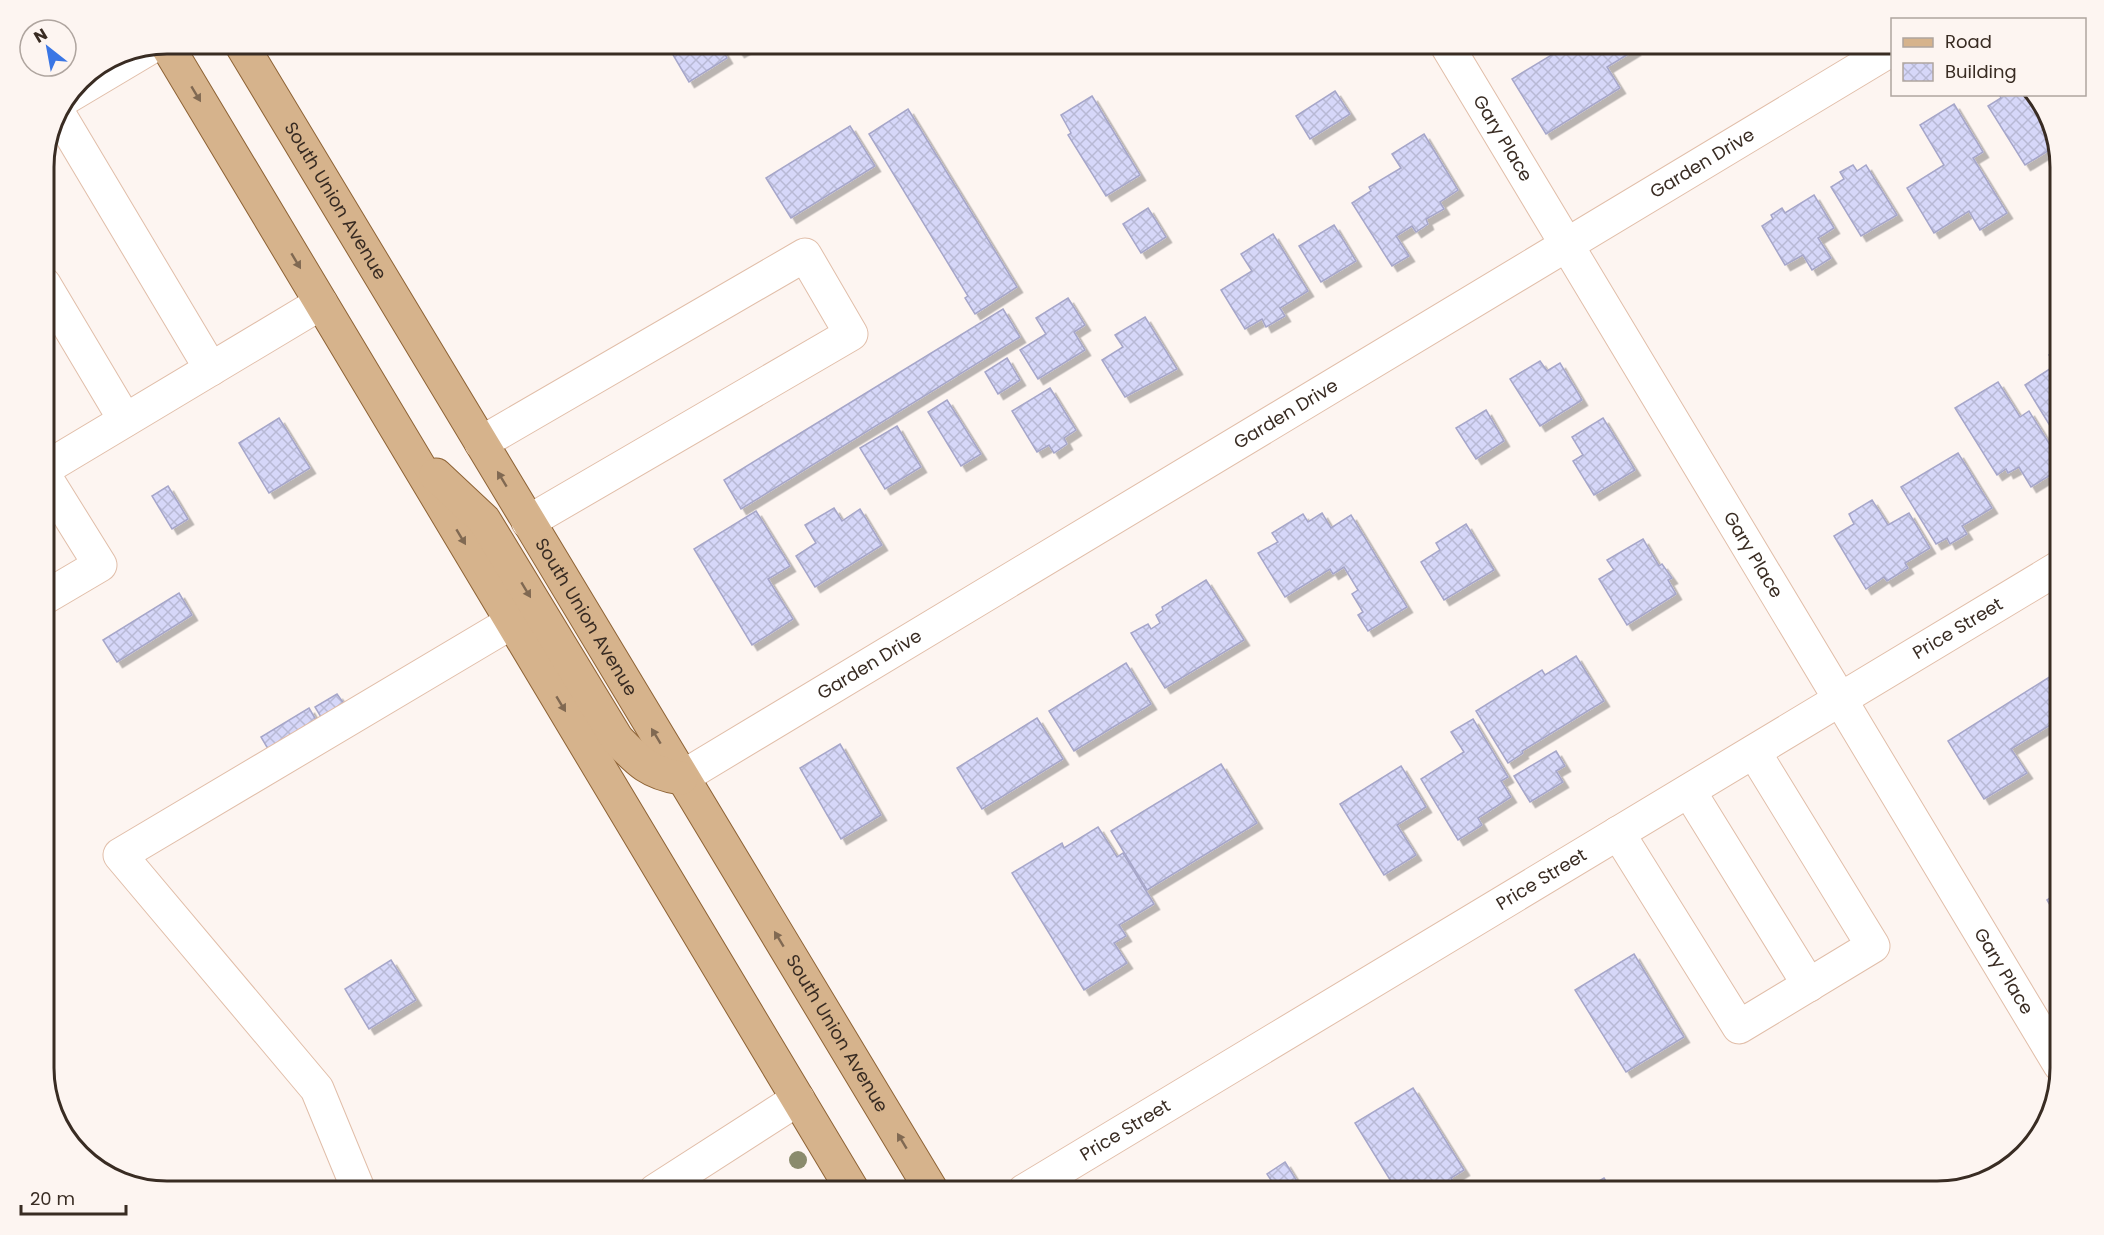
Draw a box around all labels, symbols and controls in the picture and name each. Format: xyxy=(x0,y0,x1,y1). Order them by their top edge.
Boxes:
north arrow xyxy=(18,18,78,78)
legend xyxy=(1891,18,2086,96)
text: N xyxy=(29,23,52,49)
text: Road xyxy=(1945,29,1992,54)
text: Building xyxy=(1945,59,2017,84)
one-way arrow xyxy=(191,86,201,103)
street label: Gary Place xyxy=(1467,90,1539,186)
street label: South Union Avenue xyxy=(279,117,393,284)
street label: Garden Drive xyxy=(1645,122,1759,204)
one-way arrow xyxy=(291,253,302,269)
street label: Garden Drive xyxy=(1229,372,1342,455)
one-way arrow xyxy=(496,471,507,487)
street label: Gary Place xyxy=(1718,506,1789,603)
one-way arrow xyxy=(455,529,466,545)
street label: South Union Avenue xyxy=(529,533,644,700)
one-way arrow xyxy=(521,582,532,598)
street label: Price Street xyxy=(1908,591,2007,665)
street label: Garden Drive xyxy=(812,623,926,705)
one-way arrow xyxy=(555,696,566,712)
one-way arrow xyxy=(651,727,661,744)
street label: Price Street xyxy=(1491,842,1591,916)
street label: Gary Place xyxy=(1968,923,2040,1019)
one-way arrow xyxy=(773,931,784,947)
street label: South Union Avenue xyxy=(780,949,895,1117)
street label: Price Street xyxy=(1075,1093,1175,1167)
one-way arrow xyxy=(896,1133,907,1150)
scale bar xyxy=(21,1178,126,1216)
text: 20 m xyxy=(30,1186,75,1211)

